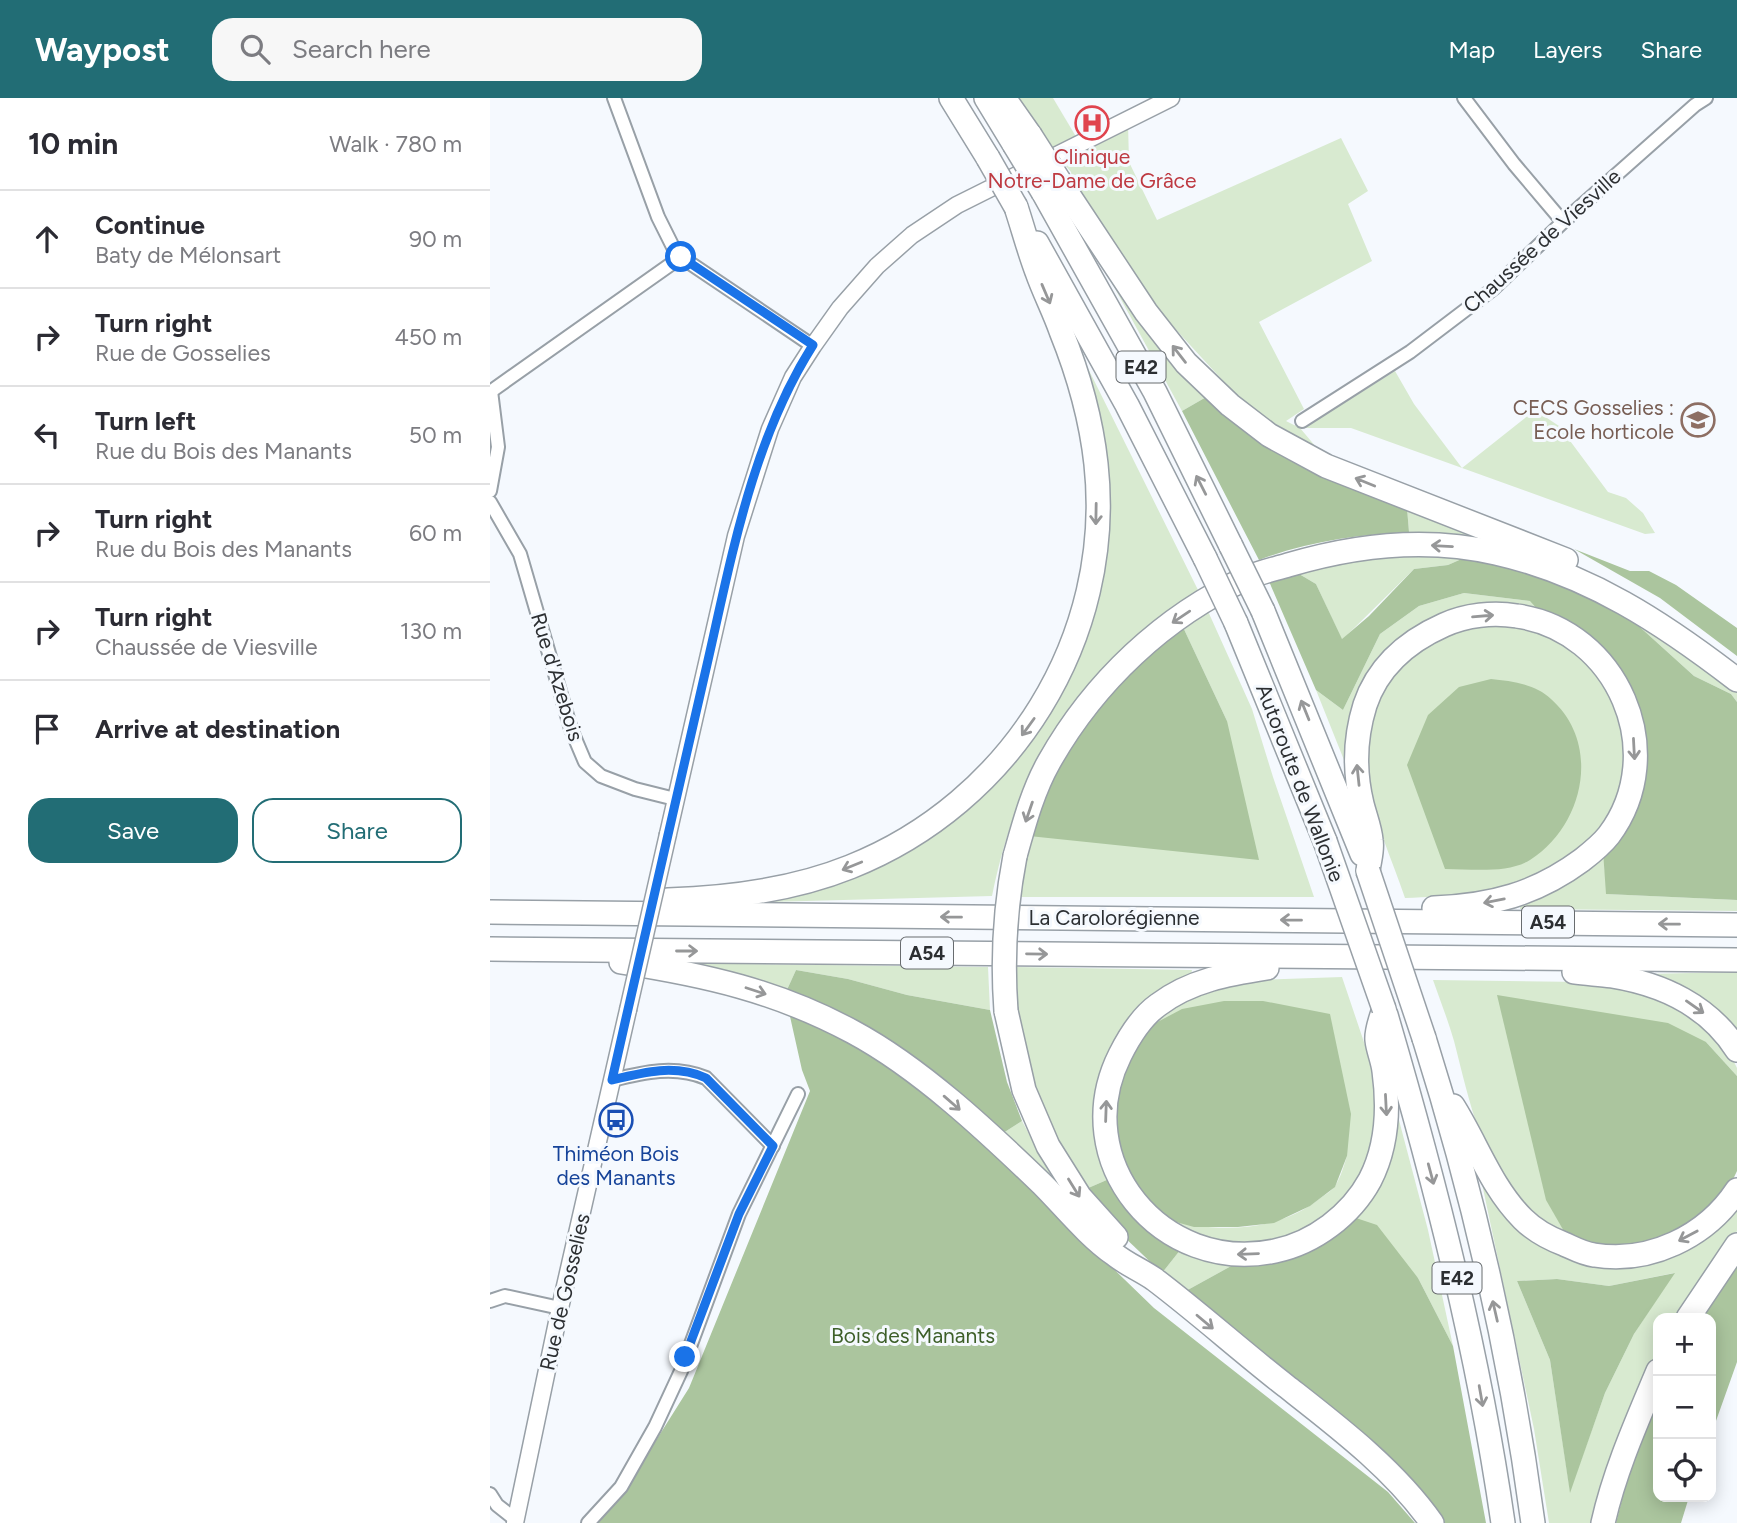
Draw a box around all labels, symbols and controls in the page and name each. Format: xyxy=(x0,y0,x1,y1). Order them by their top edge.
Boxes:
search box xyxy=(212,18,702,81)
text: Waypost xyxy=(35,30,170,69)
icon: search xyxy=(236,30,274,68)
text: Search here xyxy=(292,33,431,65)
text: Map xyxy=(1448,35,1495,64)
text: Layers xyxy=(1533,35,1602,64)
text: Share xyxy=(1640,35,1702,64)
hospital icon: Clinique Notre-Dame de Grâce xyxy=(1073,104,1111,142)
text: 10 min xyxy=(28,125,118,162)
text: Walk · 780 m xyxy=(329,130,462,158)
place label: Clinique Notre-Dame de Grâce xyxy=(988,144,1196,193)
street label: Chaussée de Viesville xyxy=(1458,163,1626,318)
text: Continue xyxy=(95,209,205,241)
icon: ahead xyxy=(28,220,66,258)
text: 90 m xyxy=(409,225,462,253)
text: Baty de Mélonsart xyxy=(95,241,281,269)
route start xyxy=(665,241,696,272)
one-way arrow xyxy=(1040,283,1053,305)
text: Turn right xyxy=(95,307,212,339)
icon: right xyxy=(28,318,66,356)
text: 450 m xyxy=(394,323,462,351)
text: Rue de Gosselies xyxy=(95,339,271,367)
one-way arrow xyxy=(1172,346,1187,364)
road number: E42 xyxy=(1116,352,1166,382)
place label: CECS Gosselies : Ecole horticole xyxy=(1513,395,1674,444)
school or university icon: CECS Gosselies : Ecole horticole xyxy=(1679,401,1717,439)
text: Turn left xyxy=(95,405,196,437)
icon: left xyxy=(28,416,66,454)
text: 50 m xyxy=(409,421,462,449)
text: Rue du Bois des Manants xyxy=(95,437,352,465)
one-way arrow xyxy=(1193,475,1207,495)
one-way arrow xyxy=(1354,475,1376,488)
one-way arrow xyxy=(1090,502,1103,525)
text: Turn right xyxy=(95,503,212,535)
icon: right xyxy=(28,514,66,552)
text: 60 m xyxy=(409,519,462,547)
text: Rue du Bois des Manants xyxy=(95,535,352,563)
one-way arrow xyxy=(1431,539,1454,552)
text: Turn right xyxy=(95,601,212,633)
one-way arrow xyxy=(1471,609,1494,622)
street label: Rue d'Azebois xyxy=(526,610,589,744)
one-way arrow xyxy=(1172,610,1191,624)
icon: right xyxy=(28,612,66,650)
text: 130 m xyxy=(400,617,462,645)
text: Chaussée de Viesville xyxy=(95,633,317,661)
street label: Autoroute de Wallonie xyxy=(1251,680,1350,885)
one-way arrow xyxy=(1297,699,1310,721)
icon: arrive xyxy=(28,710,66,748)
text: Arrive at destination xyxy=(95,713,340,745)
one-way arrow xyxy=(1020,717,1035,736)
one-way arrow xyxy=(1628,737,1641,760)
one-way arrow xyxy=(1351,764,1364,786)
button: Save xyxy=(28,798,238,863)
button: Share xyxy=(252,798,462,863)
one-way arrow xyxy=(1022,801,1035,823)
one-way arrow xyxy=(842,860,863,873)
one-way arrow xyxy=(1483,895,1506,909)
street label: La Carolorégienne xyxy=(1029,905,1199,930)
road number: A54 xyxy=(1522,906,1574,937)
one-way arrow xyxy=(940,910,963,924)
one-way arrow xyxy=(1279,913,1302,927)
one-way arrow xyxy=(1658,917,1681,931)
road number: A54 xyxy=(901,938,953,968)
one-way arrow xyxy=(675,944,698,958)
one-way arrow xyxy=(1025,948,1048,961)
one-way arrow xyxy=(745,986,767,998)
one-way arrow xyxy=(1685,1000,1704,1014)
one-way arrow xyxy=(1380,1093,1393,1116)
one-way arrow xyxy=(943,1095,961,1111)
one-way arrow xyxy=(1099,1099,1113,1122)
bus stop icon: Thiméon Bois des Manants xyxy=(597,1101,635,1139)
place label: Thiméon Bois des Manants xyxy=(553,1141,679,1190)
one-way arrow xyxy=(1425,1162,1438,1185)
one-way arrow xyxy=(1067,1177,1081,1197)
street label: Rue de Gosselies xyxy=(534,1211,595,1373)
one-way arrow xyxy=(1678,1229,1698,1243)
one-way arrow xyxy=(1236,1247,1259,1261)
road number: E42 xyxy=(1432,1262,1482,1294)
one-way arrow xyxy=(1488,1300,1502,1323)
map controls xyxy=(1653,1313,1716,1502)
button: + xyxy=(1653,1313,1716,1376)
one-way arrow xyxy=(1195,1314,1213,1329)
park label: Bois des Manants xyxy=(831,1323,995,1348)
route end xyxy=(669,1341,700,1372)
button: − xyxy=(1653,1376,1716,1439)
one-way arrow xyxy=(1475,1384,1489,1407)
button: locate xyxy=(1653,1439,1716,1502)

